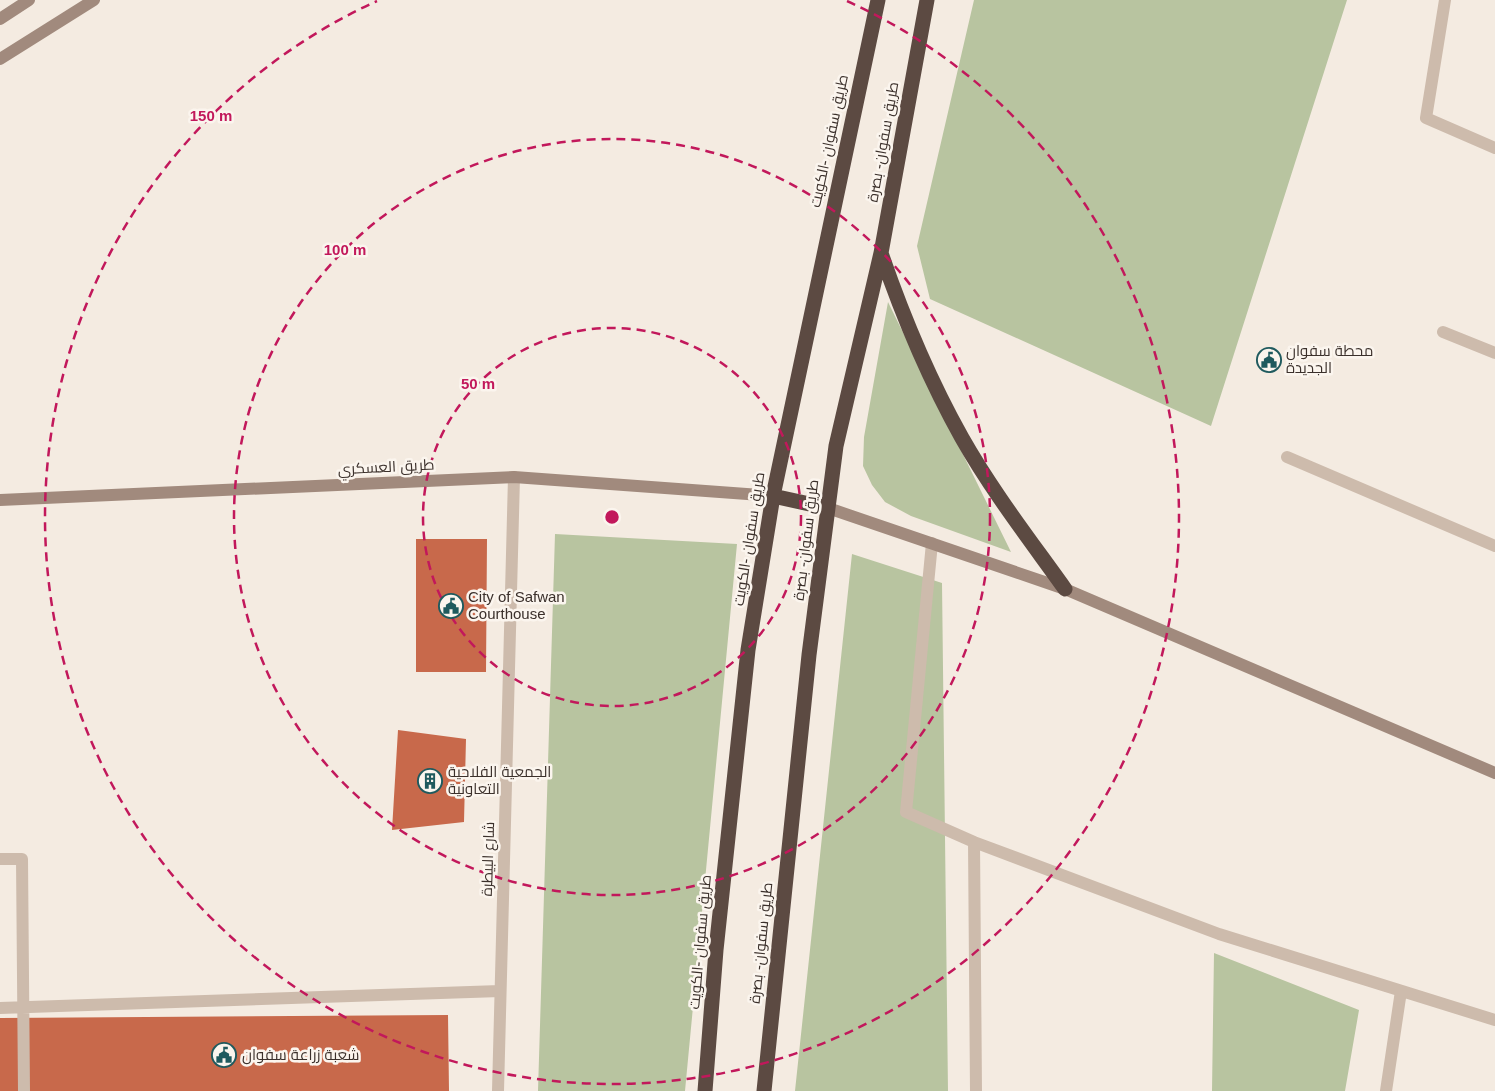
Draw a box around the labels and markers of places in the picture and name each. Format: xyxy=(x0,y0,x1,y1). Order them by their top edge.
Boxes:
place label: محطة سفوان الجديدة xyxy=(1286,342,1373,376)
public building icon: محطة سفوان الجديدة xyxy=(1256,347,1282,373)
centre of rings xyxy=(603,508,621,526)
place label: City of Safwan Courthouse xyxy=(468,588,565,622)
public building icon: City of Safwan Courthouse xyxy=(438,593,464,619)
place label: الجمعية الفلاحية التعاونية xyxy=(448,763,551,798)
building icon: الجمعية الفلاحية التعاونية xyxy=(417,768,443,794)
public building icon: شعبة زراعة سفوان xyxy=(211,1042,237,1068)
place label: شعبة زراعة سفوان xyxy=(242,1046,360,1065)

